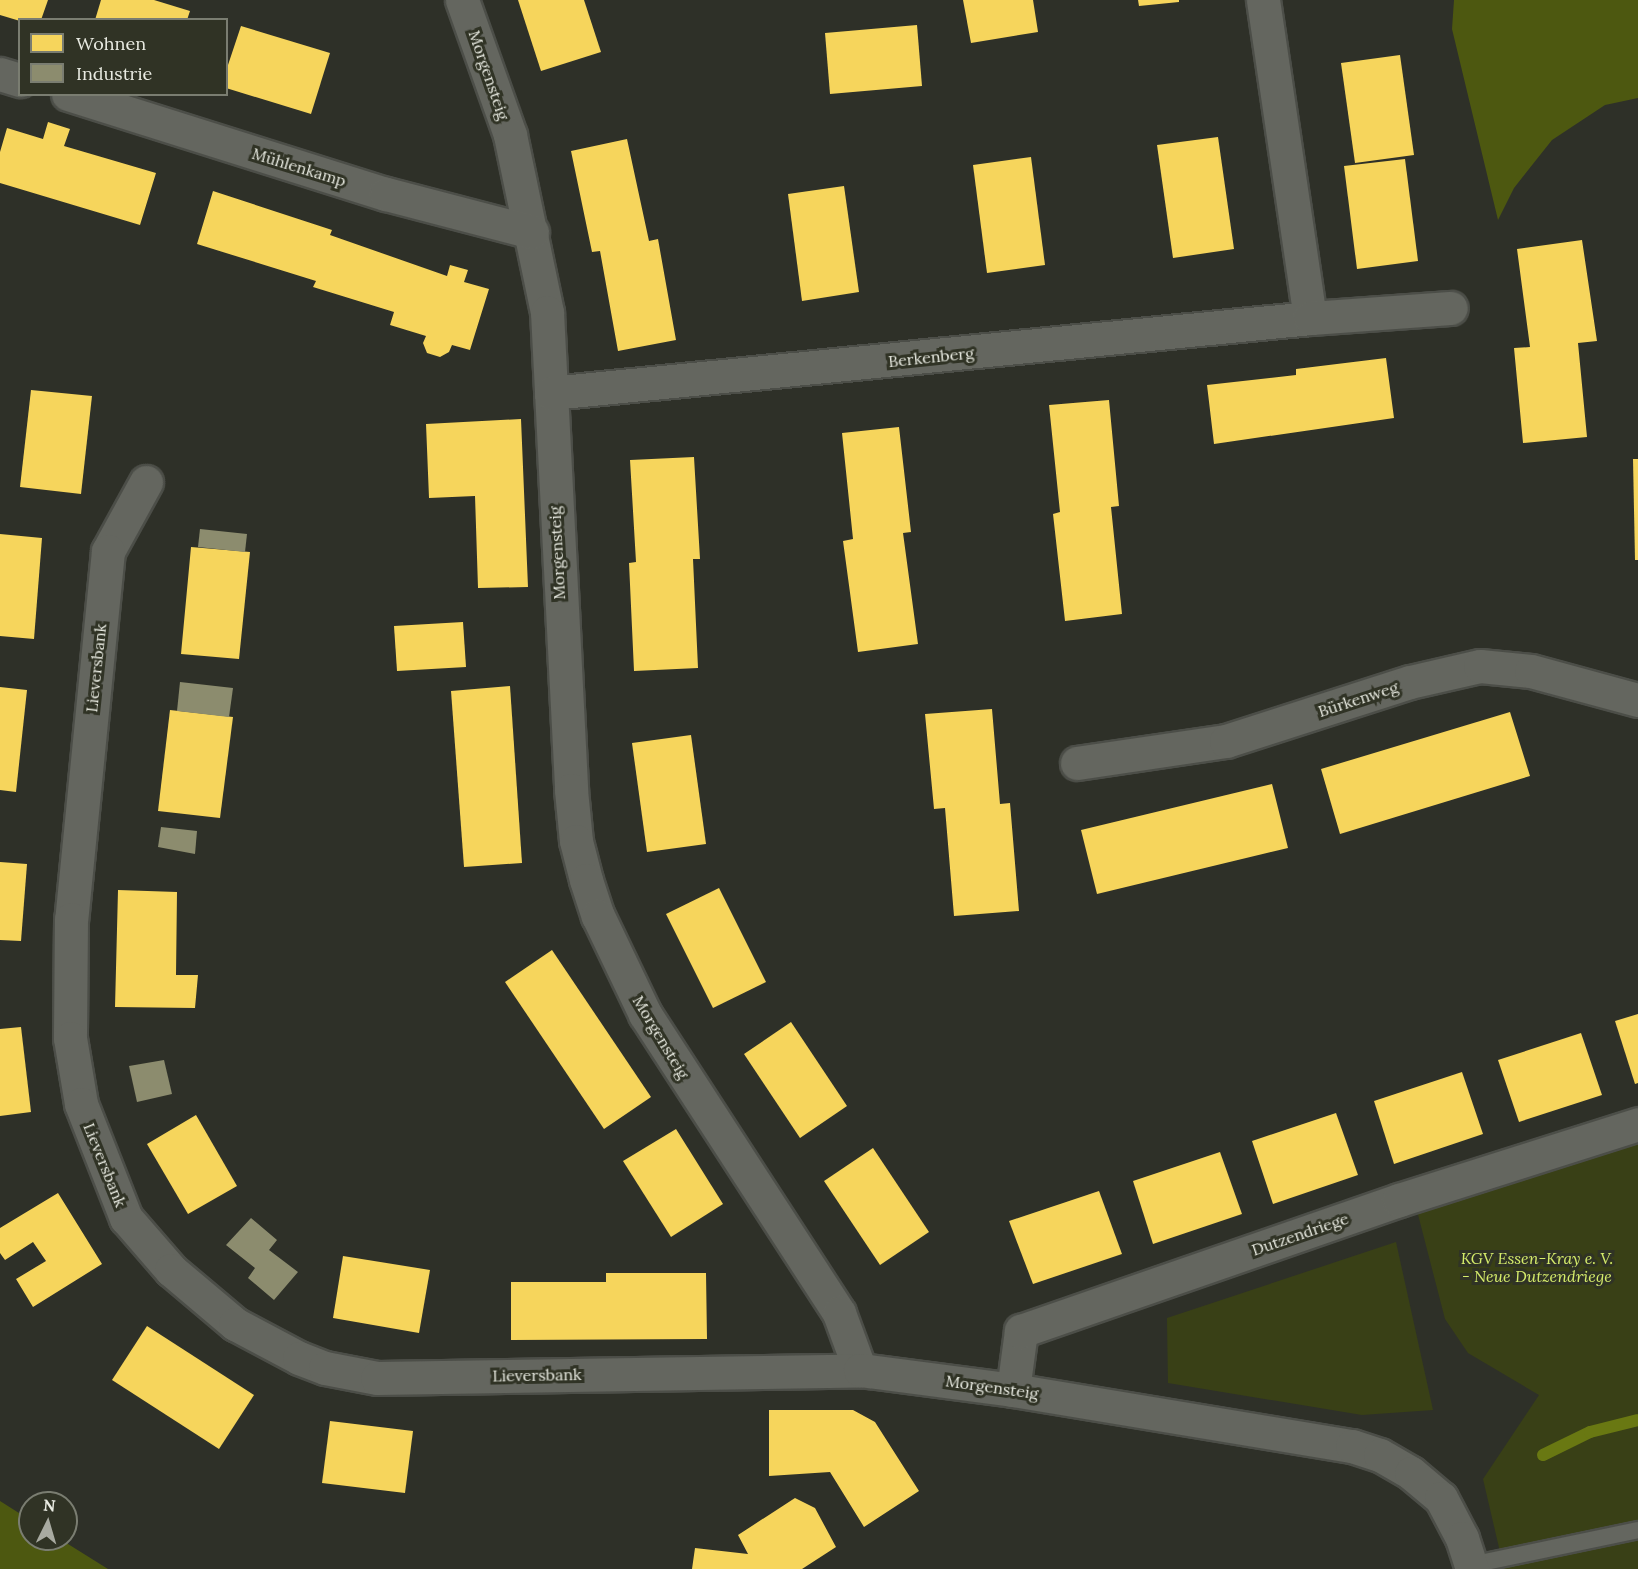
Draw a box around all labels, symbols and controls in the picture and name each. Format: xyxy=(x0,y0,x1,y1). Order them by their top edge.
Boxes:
legend xyxy=(18,18,228,96)
street label: Morgensteig xyxy=(465,28,513,122)
text: Wohnen xyxy=(76,32,146,55)
text: Industrie xyxy=(76,62,152,85)
street label: Mühlenkamp xyxy=(250,144,348,190)
street label: Berkenberg xyxy=(887,343,975,371)
street label: Morgensteig xyxy=(545,506,569,600)
street label: Lieversbank xyxy=(82,623,110,713)
street label: Bürkenweg xyxy=(1316,677,1400,721)
street label: Morgensteig xyxy=(629,992,693,1082)
street label: Lieversbank xyxy=(79,1120,131,1210)
street label: Dutzendriege xyxy=(1249,1208,1351,1260)
park label: KGV Essen-Kray e. V. - Neue Dutzendriege xyxy=(1461,1248,1613,1286)
street label: Lieversbank xyxy=(492,1365,582,1385)
street label: Morgensteig xyxy=(944,1371,1040,1403)
north arrow xyxy=(18,1491,78,1551)
text: N xyxy=(42,1495,56,1516)

